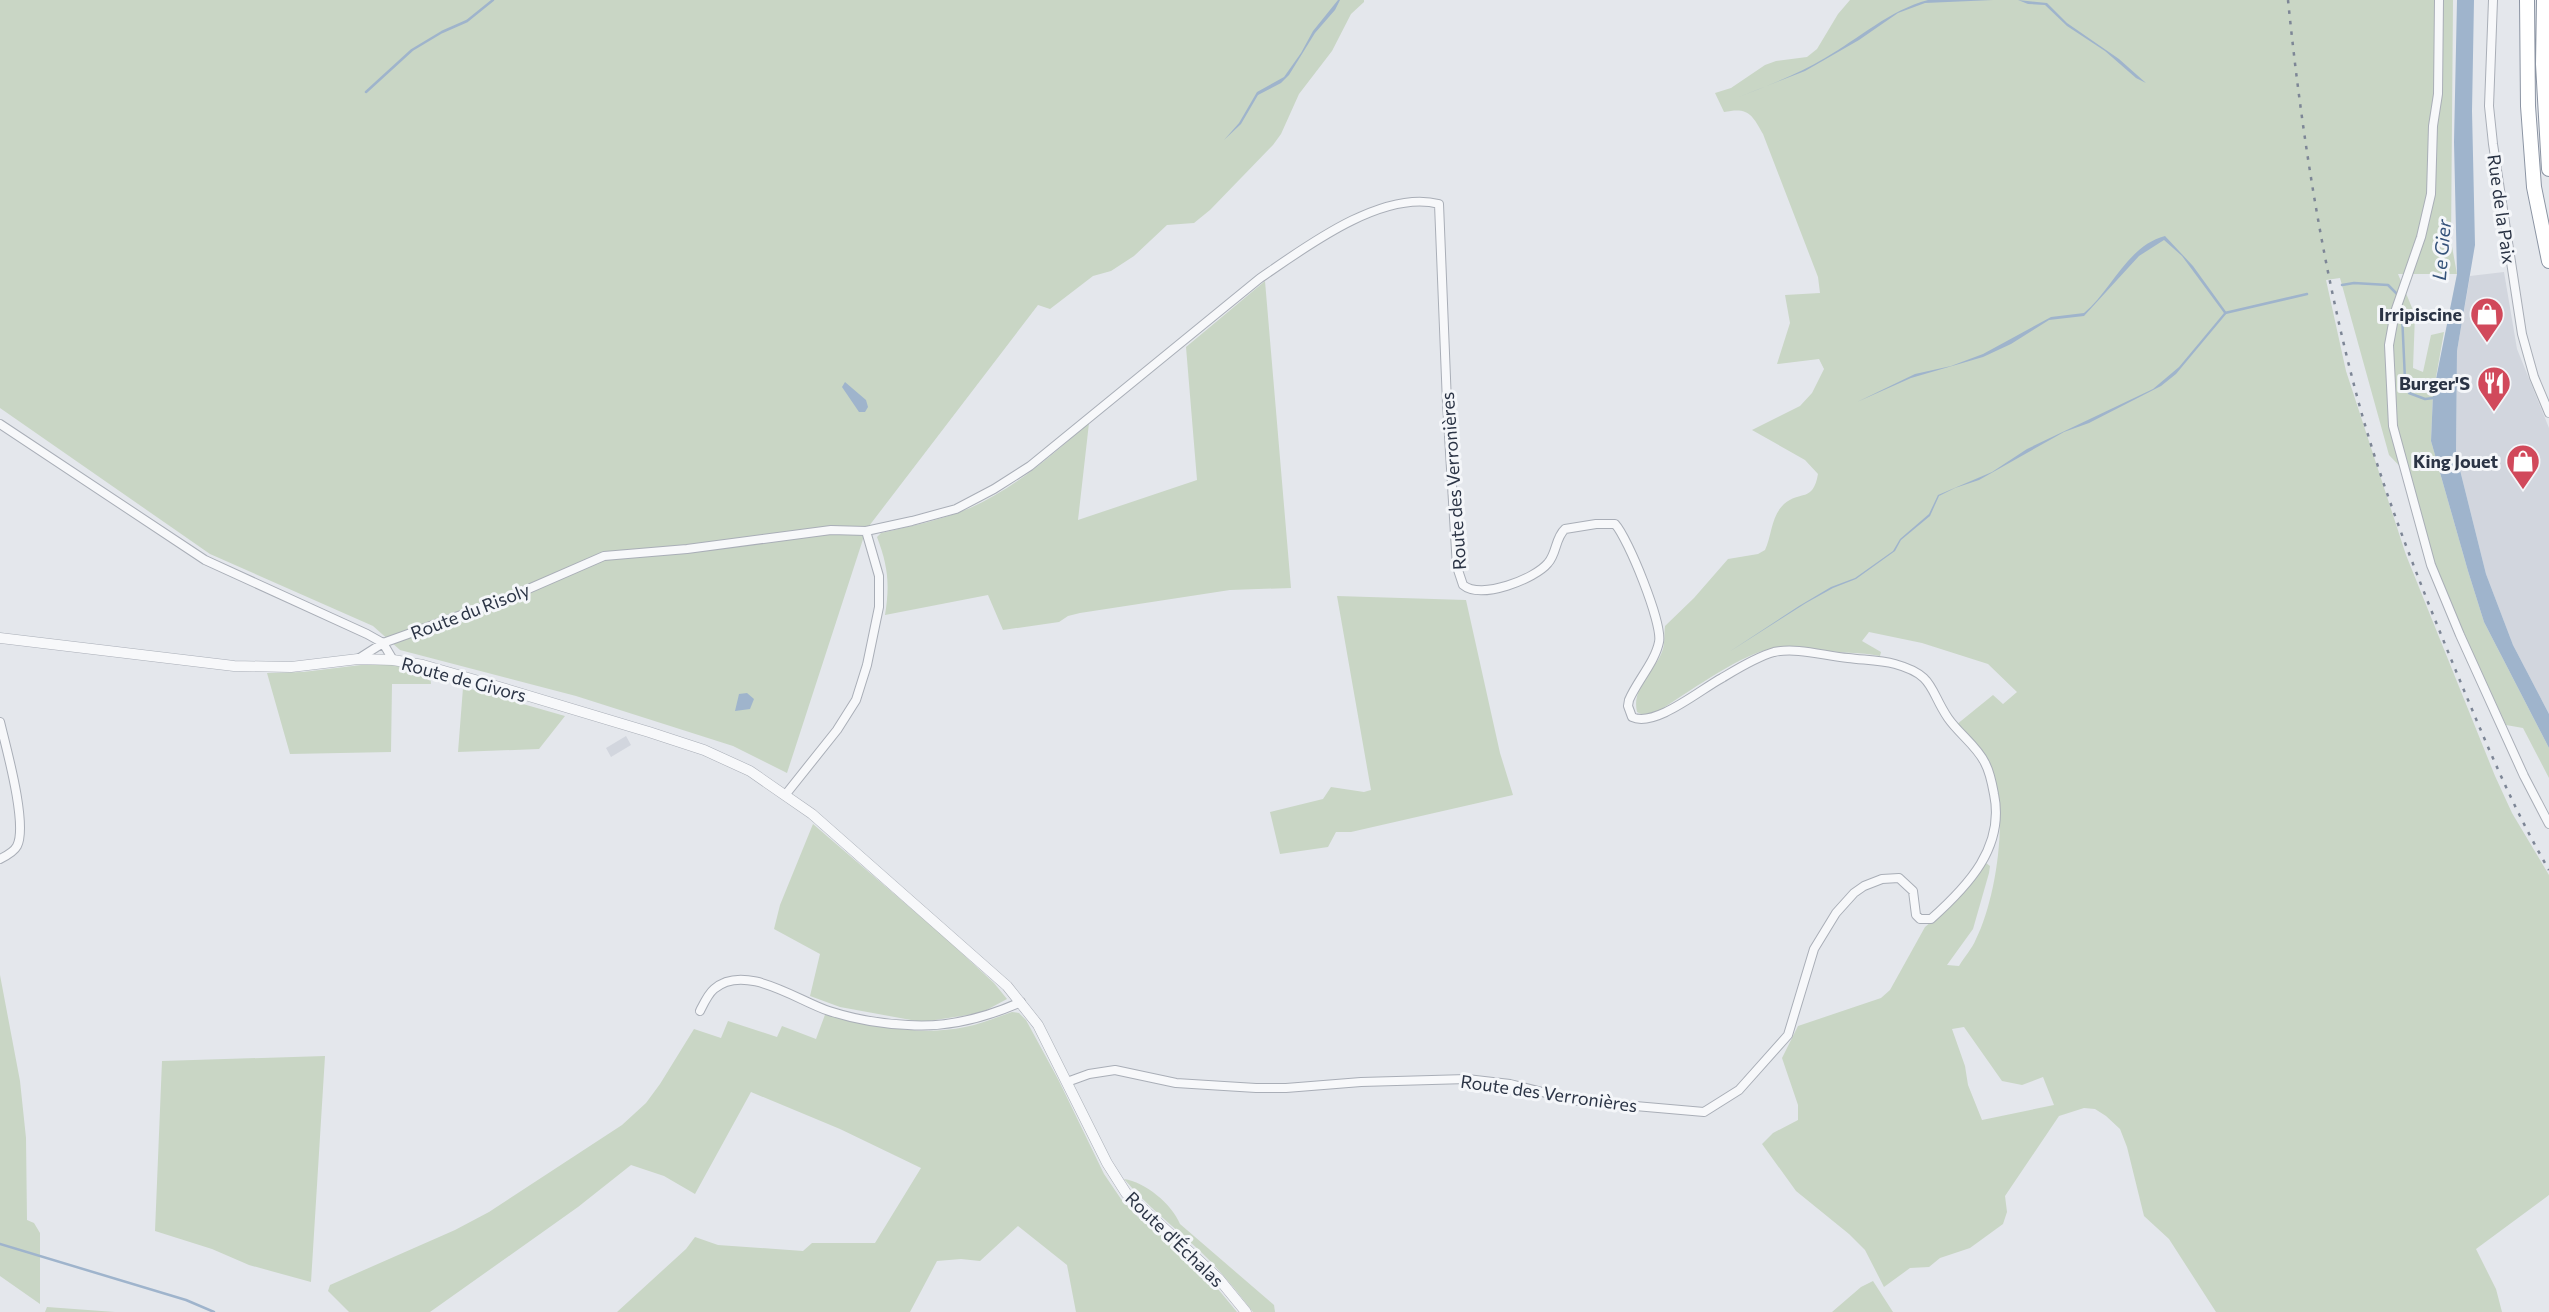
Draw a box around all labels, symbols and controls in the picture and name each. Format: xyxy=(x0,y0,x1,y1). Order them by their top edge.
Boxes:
street label: Rue de la Paix xyxy=(2483,153,2521,266)
water label: Le Gier xyxy=(2427,217,2455,281)
shop icon: Irripiscine xyxy=(2468,295,2506,344)
place label: Irripiscine xyxy=(2379,303,2462,325)
restaurant icon: Burger'S xyxy=(2475,364,2513,413)
place label: Burger'S xyxy=(2399,372,2470,394)
street label: Route des Verronières xyxy=(1436,391,1470,571)
shop icon: King Jouet xyxy=(2504,442,2542,491)
place label: King Jouet xyxy=(2413,450,2498,472)
street label: Route du Risoly xyxy=(407,578,533,644)
street label: Route de Givors xyxy=(399,652,529,706)
street label: Route des Verronières xyxy=(1459,1070,1639,1116)
street label: Route d'Échalas xyxy=(1121,1187,1229,1291)

